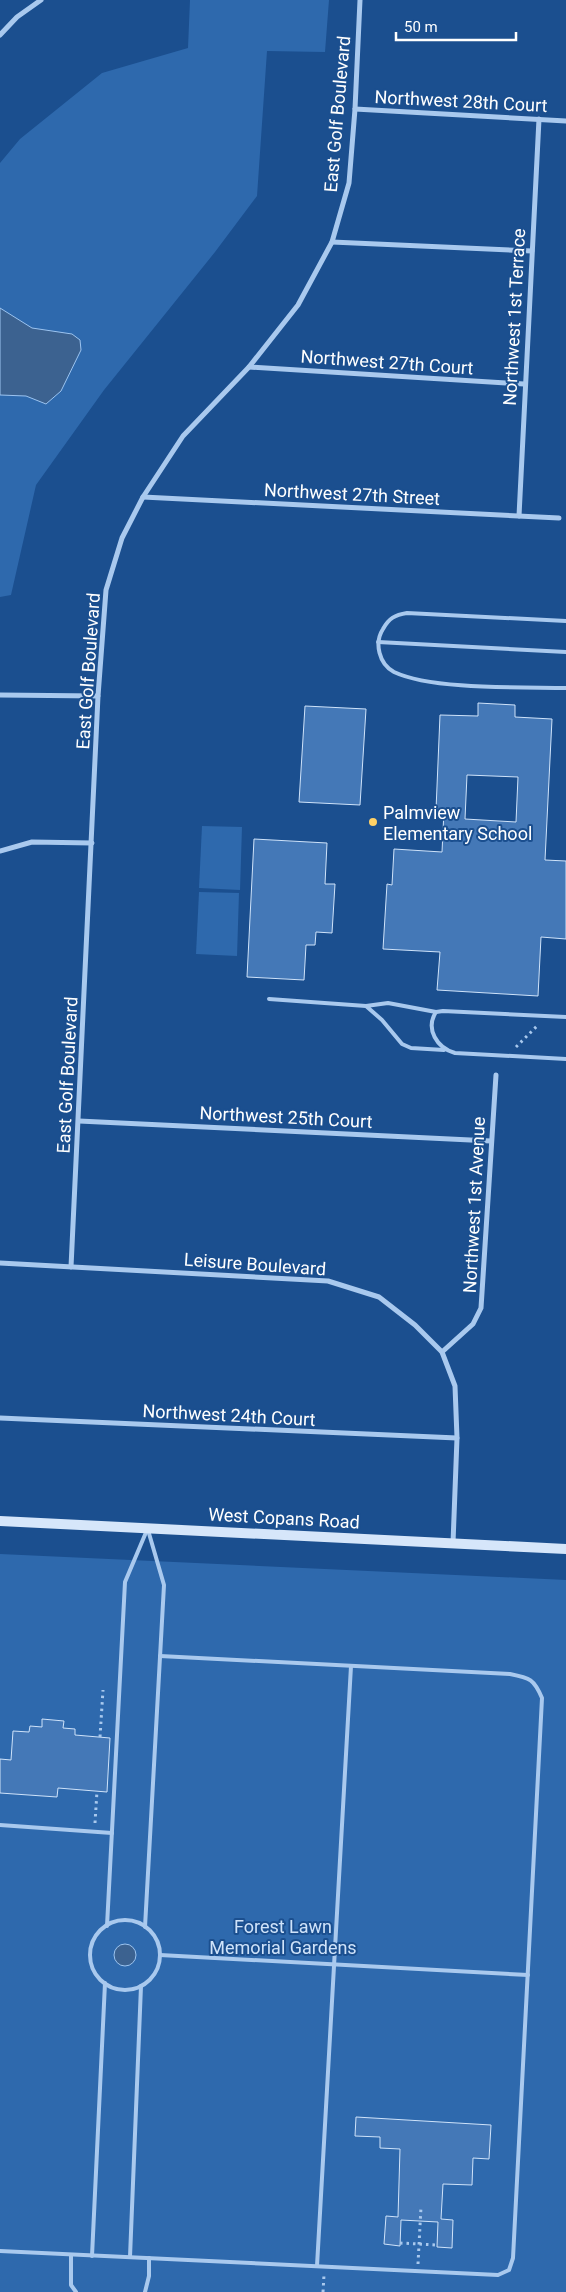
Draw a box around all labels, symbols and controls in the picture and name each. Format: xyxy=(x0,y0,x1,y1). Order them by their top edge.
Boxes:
scale bar xyxy=(396,10,516,42)
text: 50 m xyxy=(404,18,438,36)
street label: East Golf Boulevard xyxy=(320,35,354,193)
street label: Northwest 28th Court xyxy=(374,86,548,116)
street label: Northwest 1st Terrace xyxy=(499,228,529,406)
street label: Northwest 27th Court xyxy=(300,345,474,379)
street label: Northwest 27th Street xyxy=(263,479,441,509)
street label: East Golf Boulevard xyxy=(72,592,104,750)
place label: Palmview Elementary School xyxy=(383,802,532,844)
marker: Palmview Elementary School xyxy=(367,816,379,828)
street label: East Golf Boulevard xyxy=(52,996,82,1154)
street label: Northwest 25th Court xyxy=(199,1102,373,1132)
street label: Northwest 1st Avenue xyxy=(459,1116,489,1294)
street label: Leisure Boulevard xyxy=(183,1249,327,1279)
street label: Northwest 24th Court xyxy=(142,1400,316,1430)
street label: West Copans Road xyxy=(208,1504,360,1532)
park label: Forest Lawn Memorial Gardens xyxy=(209,1916,357,1958)

